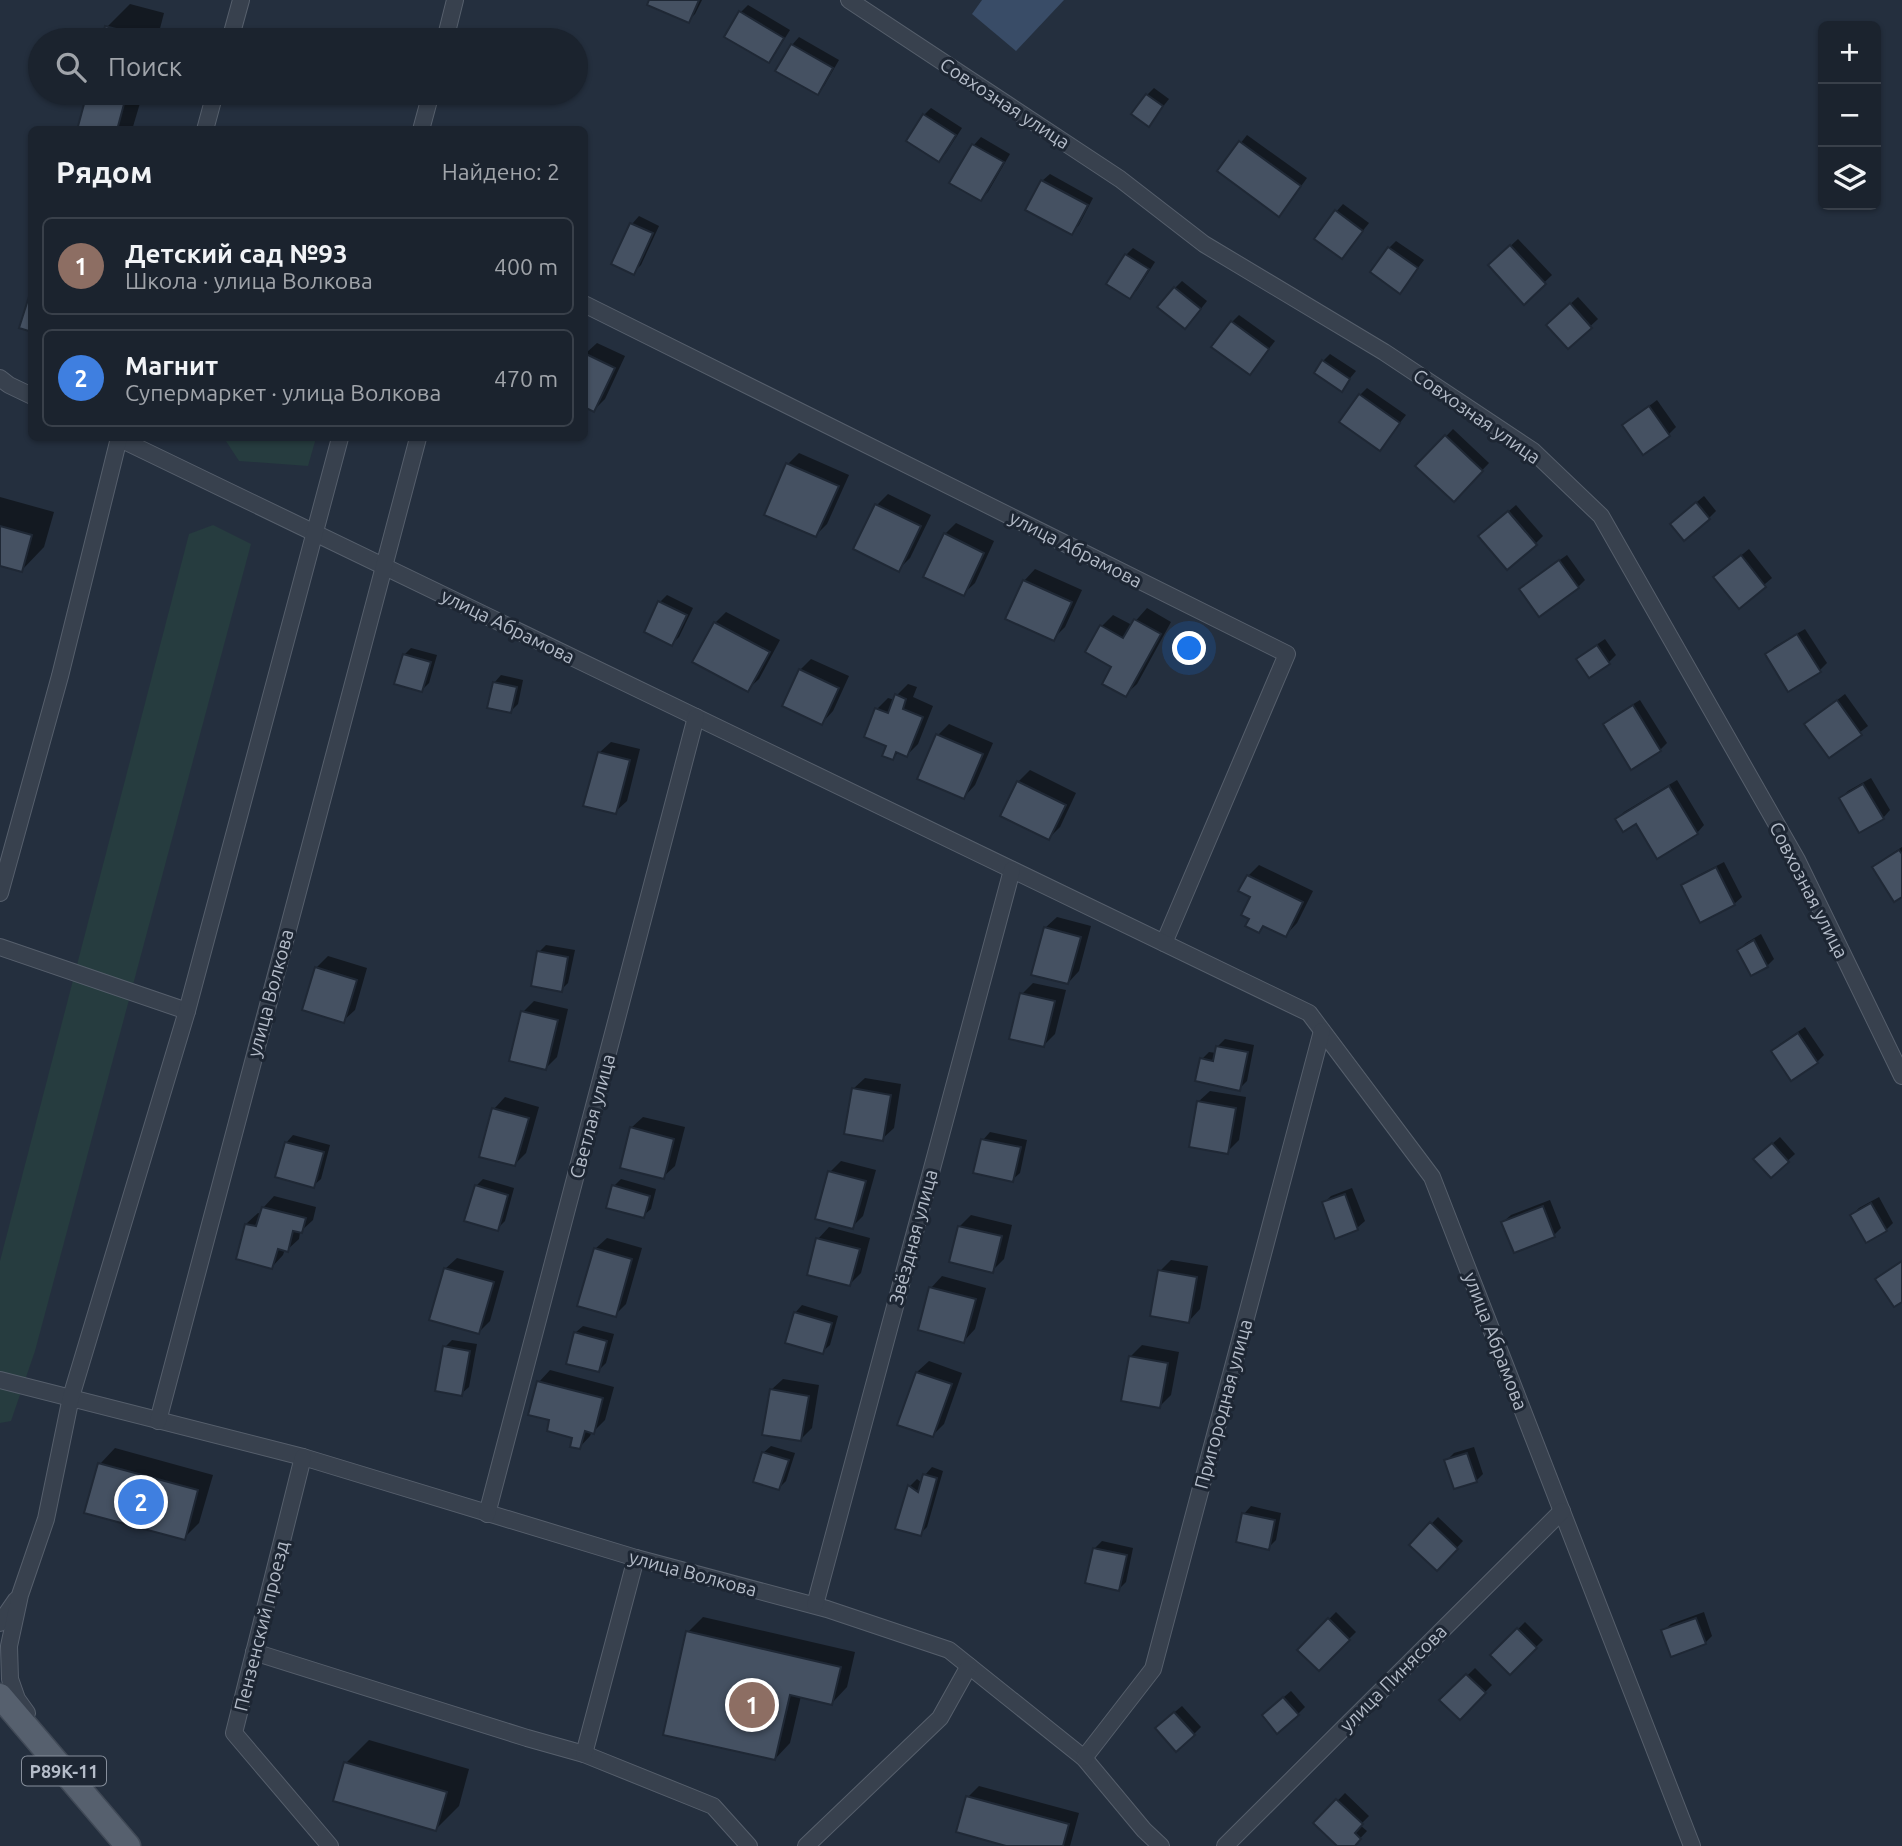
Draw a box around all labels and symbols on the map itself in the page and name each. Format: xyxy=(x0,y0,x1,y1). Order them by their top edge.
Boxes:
street label: Совхозная улица xyxy=(936,53,1074,153)
street label: Совхозная улица xyxy=(1409,364,1545,468)
street label: улица Абрамова xyxy=(1006,506,1146,592)
street label: улица Абрамова xyxy=(438,584,578,668)
your location xyxy=(1172,631,1206,665)
street label: Совхозная улица xyxy=(1765,818,1853,962)
street label: улица Волкова xyxy=(242,927,298,1059)
street label: Светлая улица xyxy=(565,1051,619,1181)
street label: Звёздная улица xyxy=(884,1167,942,1307)
street label: улица Абрамова xyxy=(1460,1269,1532,1413)
street label: Пригородная улица xyxy=(1190,1317,1256,1491)
pin: 2 xyxy=(118,1476,164,1528)
street label: Пензенский проезд xyxy=(229,1539,293,1713)
street label: улица Волкова xyxy=(627,1545,759,1601)
street label: улица Пинясова xyxy=(1335,1620,1451,1736)
pin: 1 xyxy=(729,1679,775,1731)
road number: Р89К-11 xyxy=(22,1756,106,1786)

